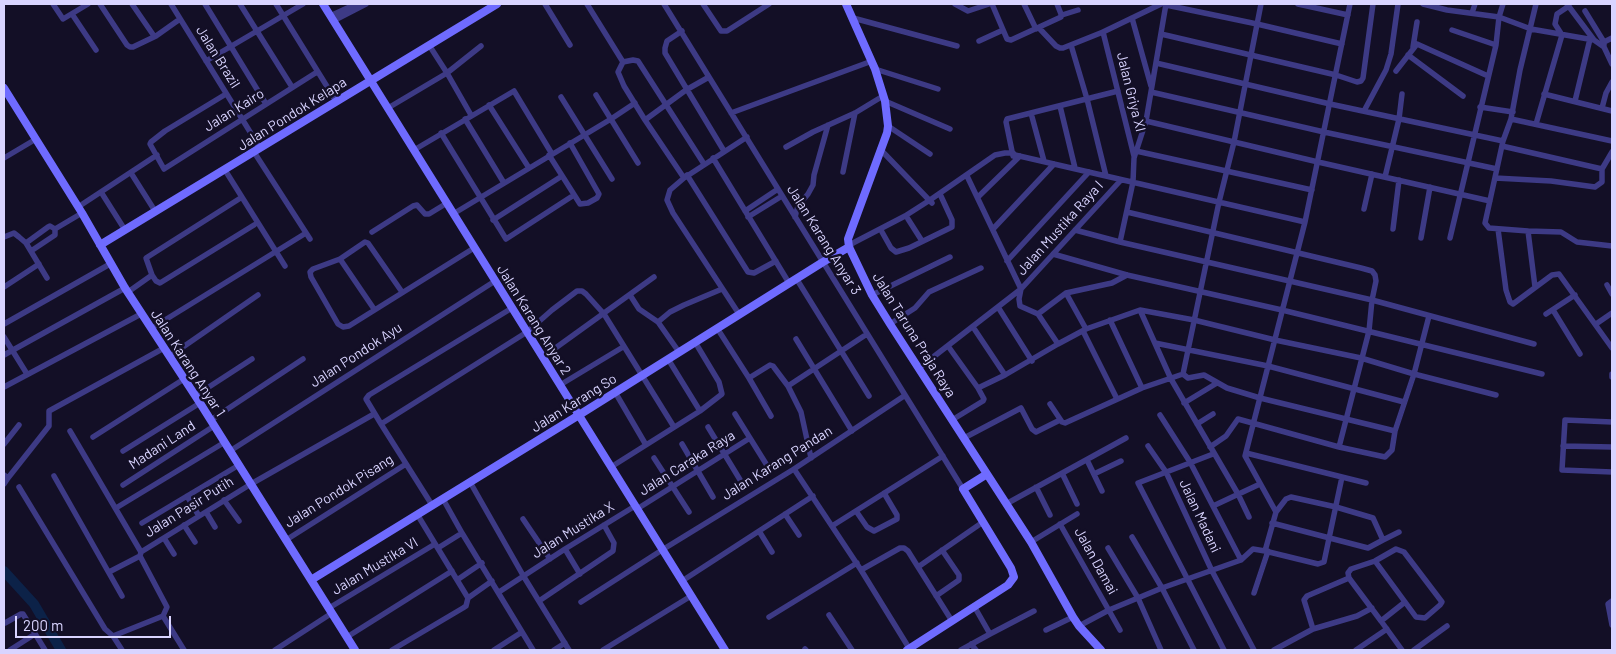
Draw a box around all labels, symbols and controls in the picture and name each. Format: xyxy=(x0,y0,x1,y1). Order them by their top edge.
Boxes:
street label: Jalan Brazil xyxy=(192,23,244,91)
street label: Jalan Griya XI xyxy=(1113,51,1149,133)
street label: Jalan Pondok Kelapa xyxy=(234,74,350,154)
street label: Jalan Kairo xyxy=(201,85,267,135)
street label: Jalan Mustika Raya I xyxy=(1013,177,1107,279)
street label: Jalan Karang Anyar 3 xyxy=(783,182,865,298)
street label: Jalan Karang Anyar 2 xyxy=(493,262,575,378)
street label: Jalan Taruna Praja Raya xyxy=(869,270,959,400)
street label: Jalan Karang Anyar 1 xyxy=(147,306,229,420)
street label: Jalan Pondok Ayu xyxy=(307,319,405,391)
street label: Jalan Karang So xyxy=(528,370,620,436)
street label: Madani Land xyxy=(126,417,198,473)
street label: Jalan Karang Pandan xyxy=(719,422,835,504)
street label: Jalan Caraka Raya xyxy=(636,427,738,499)
street label: Jalan Pondok Pisang xyxy=(282,451,396,531)
street label: Jalan Pasir Putih xyxy=(141,473,237,541)
street label: Jalan Madani xyxy=(1176,477,1224,555)
street label: Jalan Mustika X xyxy=(529,498,617,562)
street label: Jalan Damai xyxy=(1071,525,1121,597)
street label: Jalan Mustika VI xyxy=(329,534,421,598)
scale bar xyxy=(18,606,174,638)
text: 200 m xyxy=(23,616,63,634)

